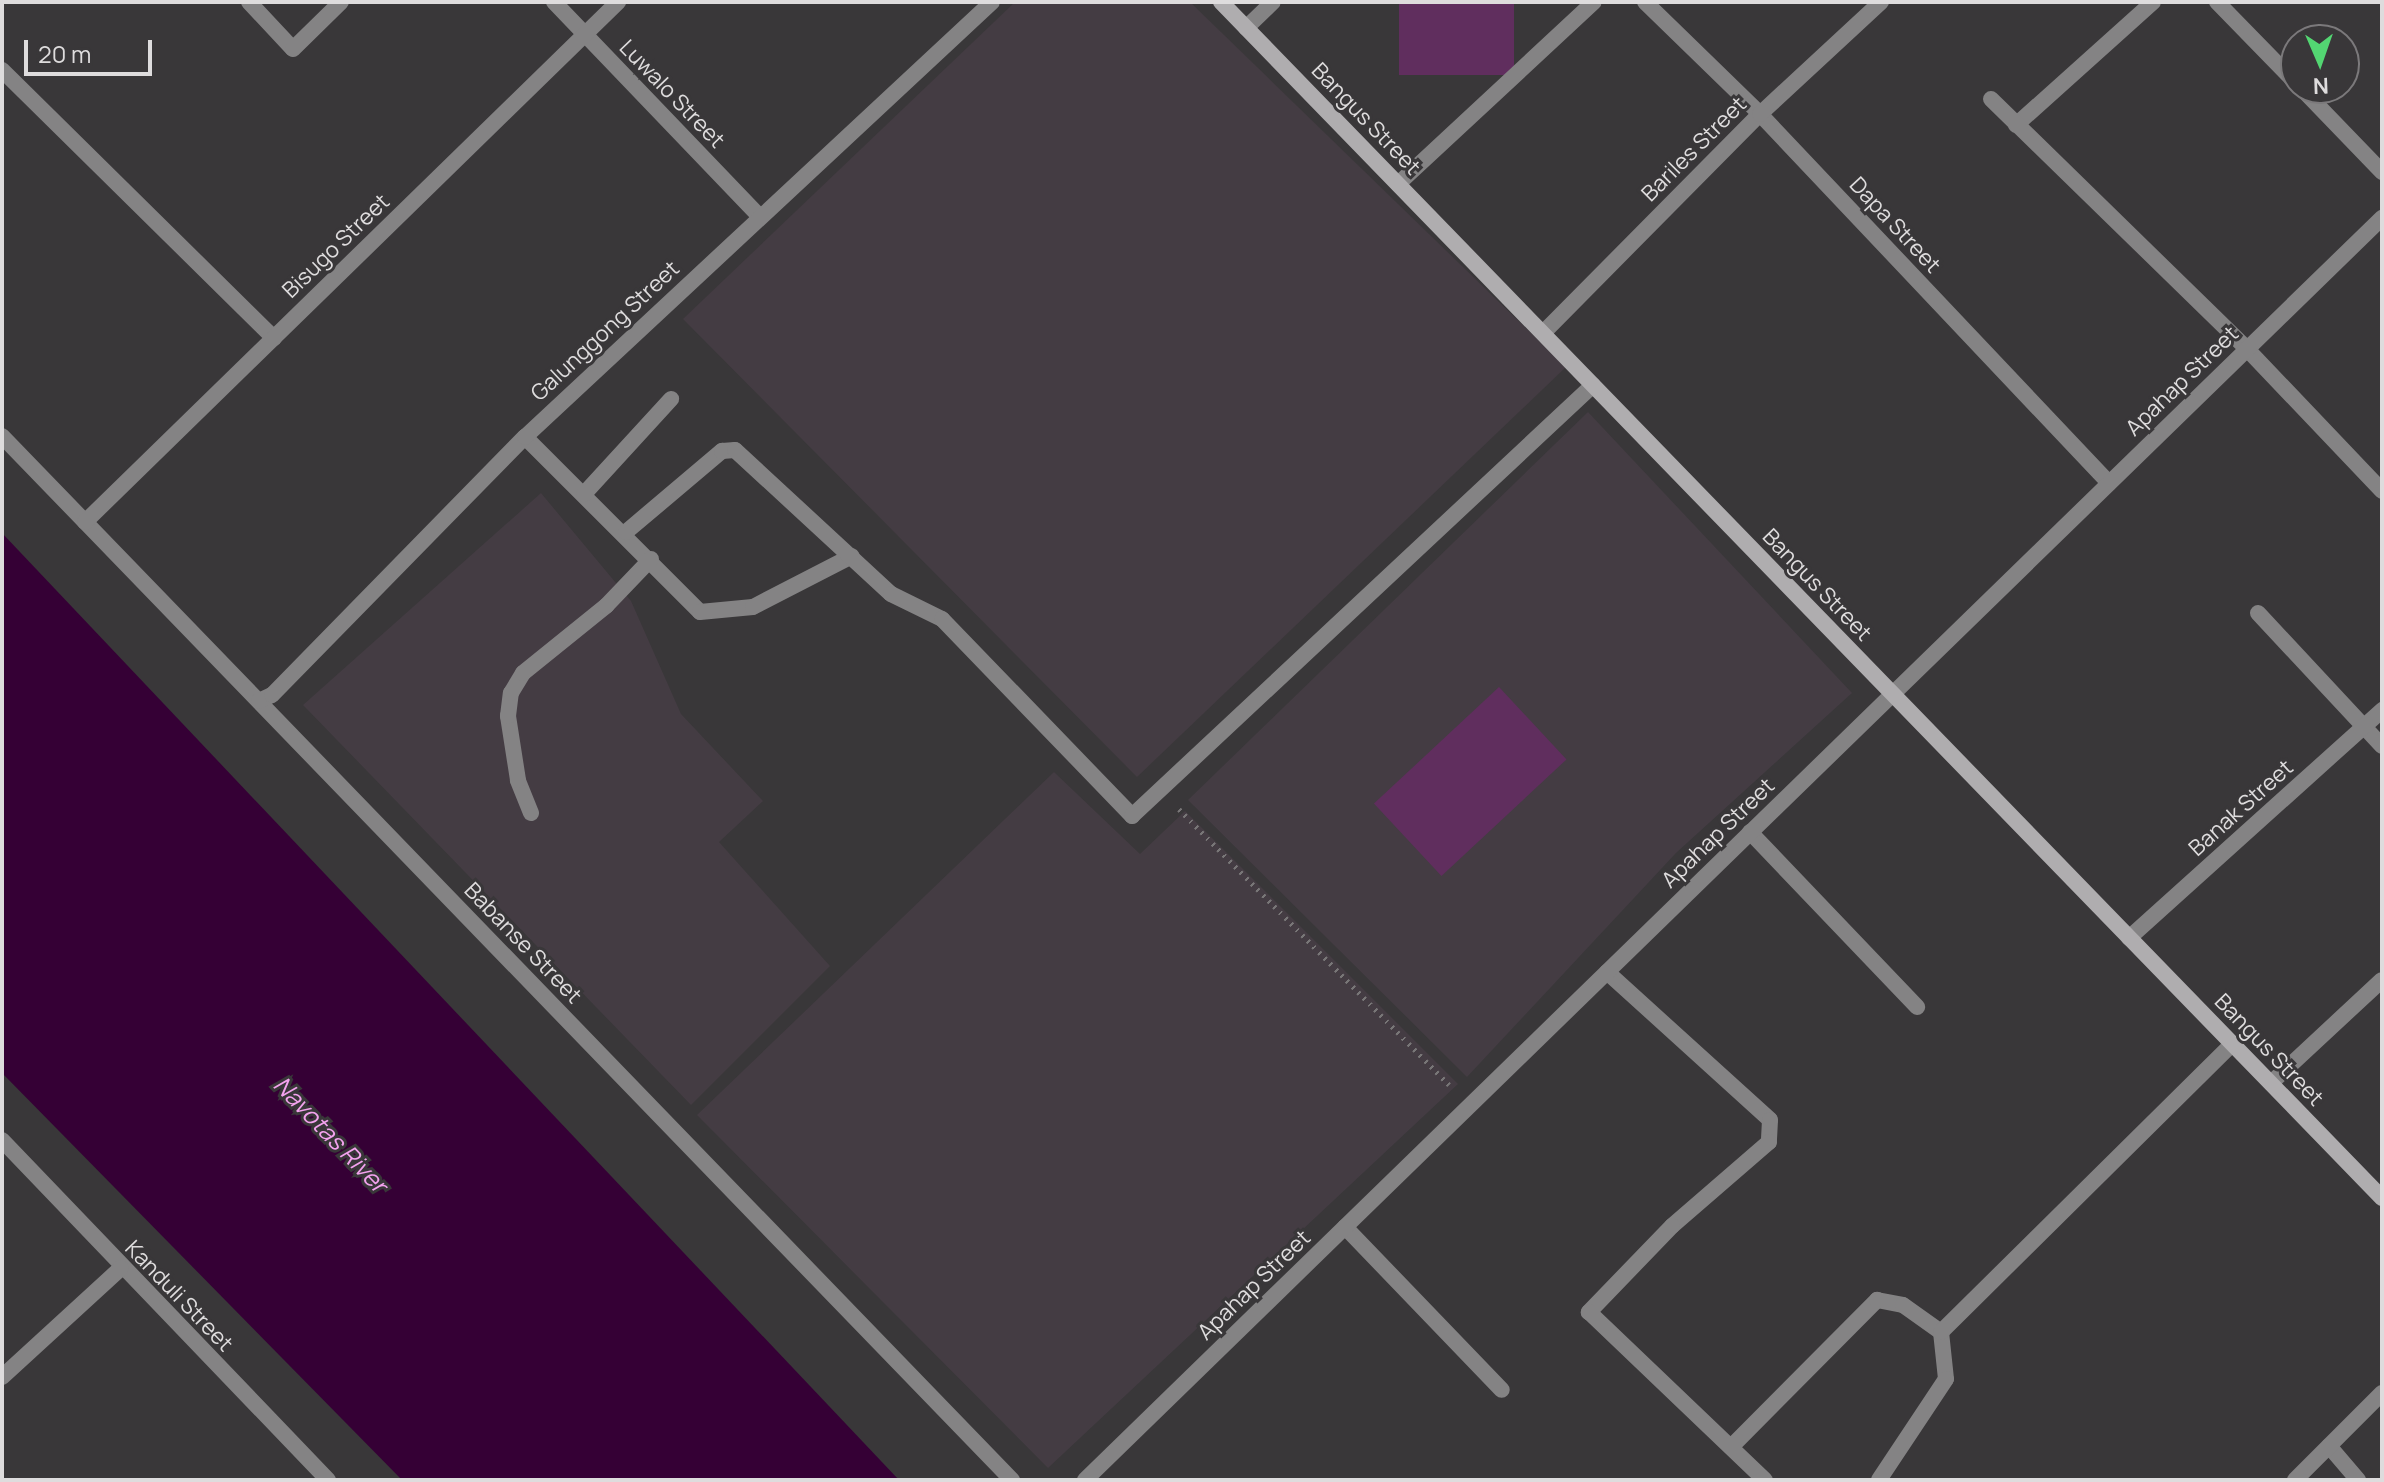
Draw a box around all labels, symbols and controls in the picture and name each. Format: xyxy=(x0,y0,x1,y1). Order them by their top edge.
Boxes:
scale bar xyxy=(28,24,156,74)
north arrow xyxy=(2280,24,2360,104)
street label: Luwalo Street xyxy=(614,35,730,153)
text: 20 m xyxy=(38,37,91,70)
street label: Bangus Street xyxy=(1306,58,1426,180)
text: N xyxy=(2312,71,2329,101)
street label: Bariles Street xyxy=(1636,91,1752,207)
street label: Dapa Street xyxy=(1844,172,1946,278)
street label: Bisugo Street xyxy=(277,188,395,304)
street label: Galunggong Street xyxy=(525,255,685,407)
street label: Apahap Street xyxy=(2120,321,2244,441)
street label: Bangus Street xyxy=(1757,524,1877,646)
street label: Banak Street xyxy=(2184,754,2298,862)
street label: Apahap Street xyxy=(1656,773,1780,893)
street label: Babanse Street xyxy=(459,877,587,1009)
street label: Bangus Street xyxy=(2209,989,2329,1111)
water label: Navotas River xyxy=(268,1070,394,1198)
street label: Apahap Street xyxy=(1192,1225,1316,1345)
street label: Kanduli Street xyxy=(120,1235,238,1357)

